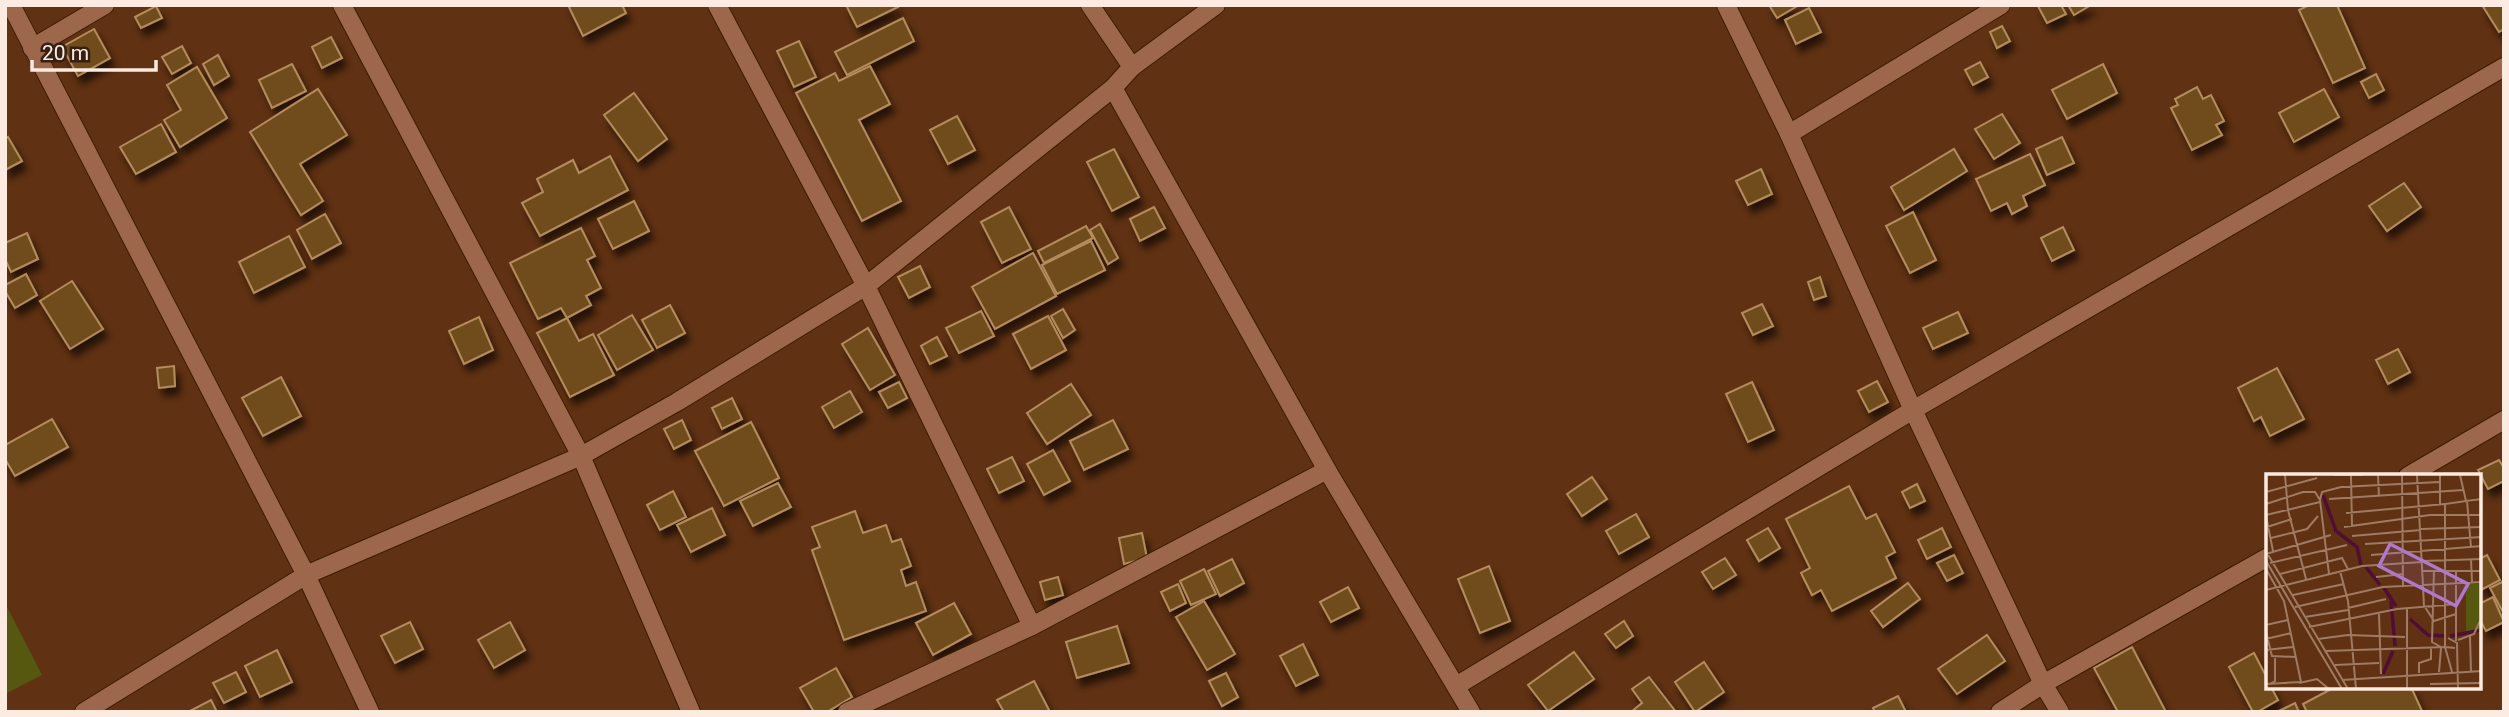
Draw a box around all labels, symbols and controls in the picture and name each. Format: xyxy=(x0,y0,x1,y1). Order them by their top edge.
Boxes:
scale bar xyxy=(32,28,156,72)
text: 20 m xyxy=(42,41,89,65)
inset map xyxy=(2266,474,2481,689)

